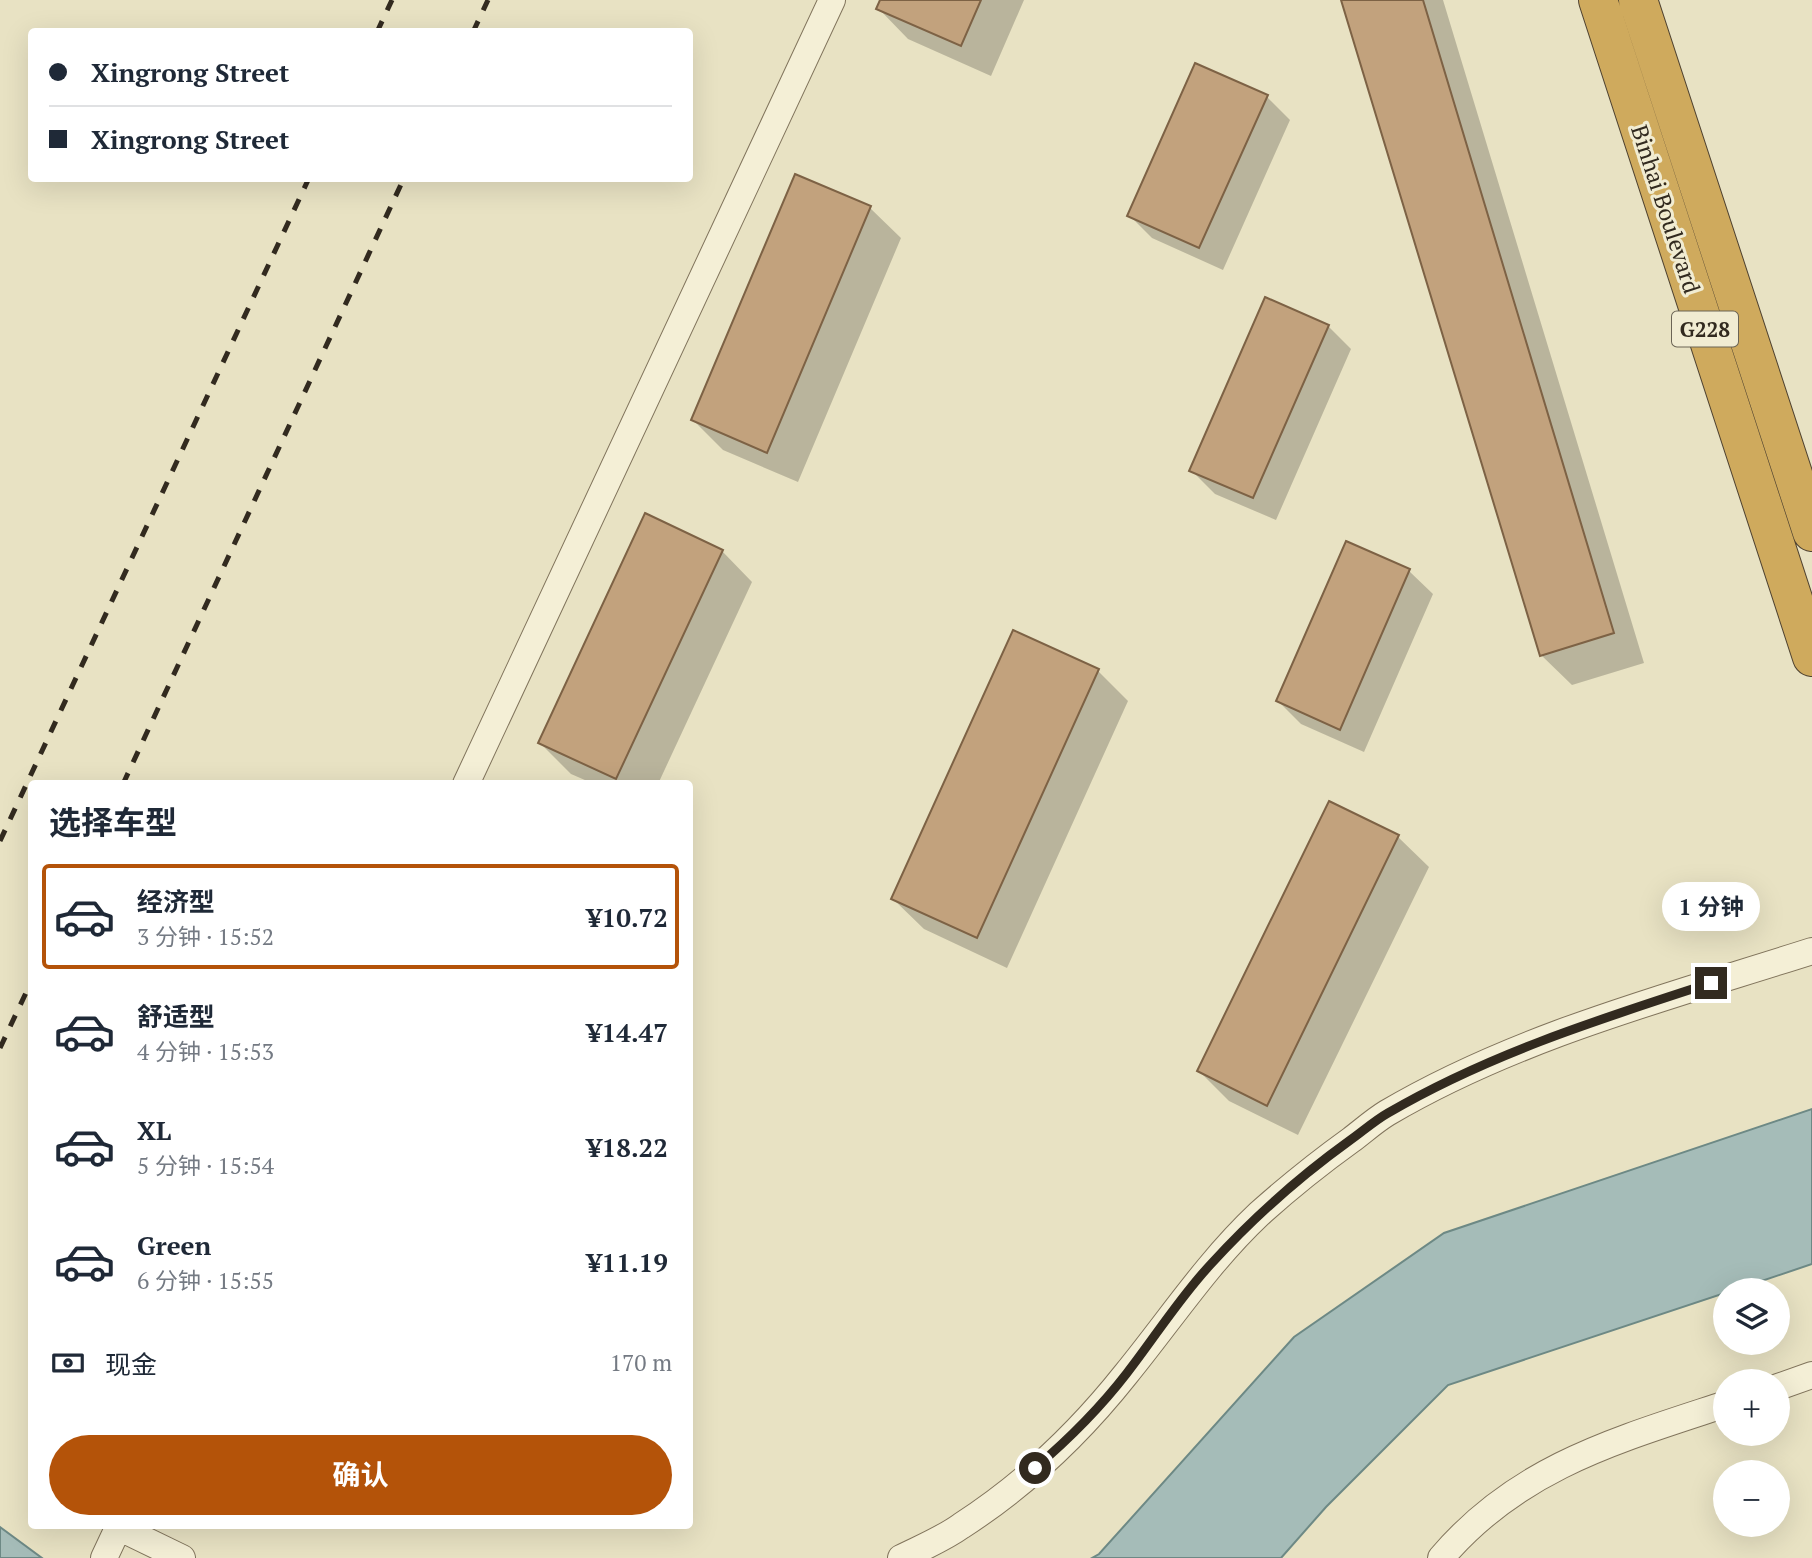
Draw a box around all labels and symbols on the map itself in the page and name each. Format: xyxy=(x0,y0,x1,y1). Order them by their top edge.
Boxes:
street label: Binhai Boulevard xyxy=(1624,121,1708,297)
road number: G228 xyxy=(1672,312,1738,346)
callout: 1 分钟 xyxy=(1662,881,1760,930)
route end xyxy=(1695,967,1727,999)
route start xyxy=(1019,1452,1051,1484)

